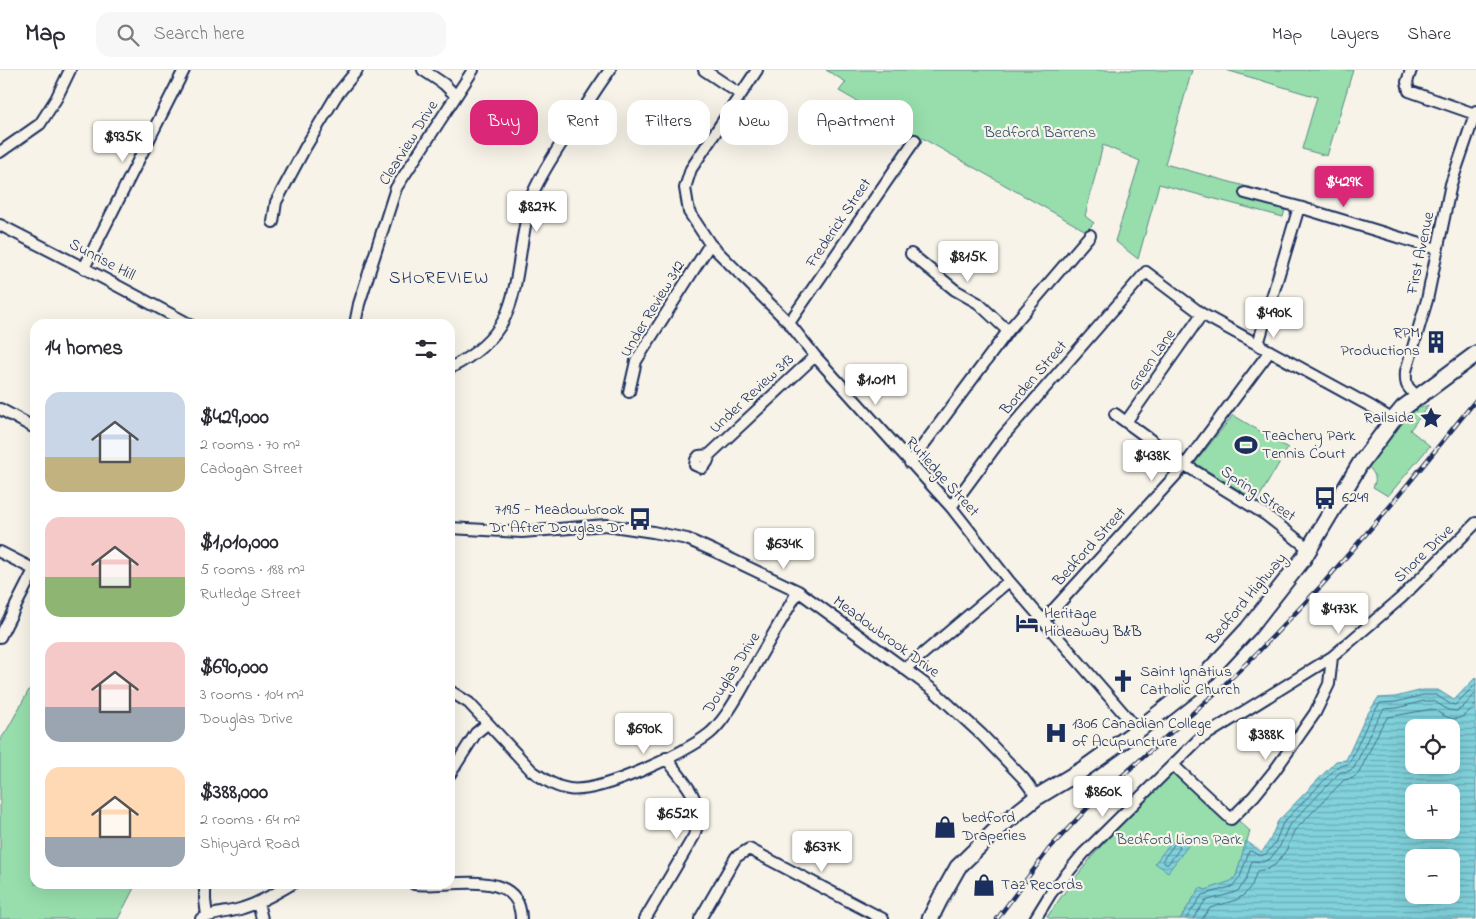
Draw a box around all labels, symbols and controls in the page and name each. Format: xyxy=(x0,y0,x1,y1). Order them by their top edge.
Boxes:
search box xyxy=(96,12,446,57)
text: Map xyxy=(25,17,66,52)
icon: search xyxy=(114,21,142,49)
text: Search here xyxy=(154,21,245,48)
text: Map xyxy=(1272,22,1302,48)
text: Layers xyxy=(1330,22,1380,48)
text: Share xyxy=(1408,22,1451,48)
street label: Clearview Drive xyxy=(373,95,445,190)
chip: Buy xyxy=(470,100,538,145)
chip: Rent xyxy=(548,100,617,145)
chip: Filters xyxy=(627,100,710,145)
chip: New xyxy=(720,100,788,145)
chip: Apartment xyxy=(798,100,913,145)
pin: $935K xyxy=(88,121,158,163)
park label: Bedford Barrens xyxy=(983,121,1096,145)
text: $935K xyxy=(104,125,142,149)
pin: $429K xyxy=(1309,166,1379,208)
text: $429K xyxy=(1326,170,1362,194)
street label: Frederick Street xyxy=(800,173,878,274)
pin: $827K xyxy=(502,190,572,233)
text: $827K xyxy=(518,195,556,219)
street label: First Avenue xyxy=(1400,209,1442,297)
street label: Sunrise Hill xyxy=(65,233,140,288)
pin: $815K xyxy=(933,240,1003,283)
text: $815K xyxy=(949,245,987,269)
street label: Under Review 312 xyxy=(615,256,692,362)
district label: SHOREVIEW xyxy=(389,266,489,292)
pin: $490K xyxy=(1239,296,1309,339)
text: $490K xyxy=(1256,301,1292,325)
place label: RPM Productions xyxy=(1341,321,1420,363)
street label: Green Lane xyxy=(1122,323,1183,396)
building icon: RPM Productions xyxy=(1423,329,1449,355)
text: 14 homes xyxy=(45,334,123,364)
icon: filters xyxy=(412,335,440,363)
street label: Borden Street xyxy=(994,335,1074,422)
street label: Under Review 313 xyxy=(704,348,800,440)
pin: $1.01M xyxy=(835,364,917,406)
text: $1.01M xyxy=(856,368,896,392)
text: $429,000 xyxy=(200,403,269,433)
place icon: Railside xyxy=(1418,405,1444,431)
place label: Railside xyxy=(1364,406,1415,430)
icon: home xyxy=(85,412,145,472)
place label: Teachery Park Tennis Court xyxy=(1262,424,1357,466)
street label: Rutledge Street xyxy=(899,431,985,523)
sports icon: Teachery Park Tennis Court xyxy=(1233,432,1259,458)
text: 2 rooms · 70 m² xyxy=(200,433,300,457)
pin: $438K xyxy=(1117,440,1187,482)
text: $438K xyxy=(1134,444,1170,468)
text: Cadogan Street xyxy=(200,457,303,481)
street label: Spring Street xyxy=(1216,460,1301,528)
bus stop icon: 6249 xyxy=(1312,485,1338,511)
place label: 6249 xyxy=(1342,486,1369,510)
place label: 7195 - Meadowbrook Dr After Douglas Dr xyxy=(488,498,625,540)
street label: Bedford Street xyxy=(1047,501,1133,593)
bus stop icon: 7195 - Meadowbrook Dr After Douglas Dr xyxy=(627,506,653,532)
street label: Shore Drive xyxy=(1388,518,1460,589)
text: $1,010,000 xyxy=(200,528,279,558)
pin: $634K xyxy=(749,528,819,570)
text: $634K xyxy=(765,532,803,556)
icon: home xyxy=(85,537,145,597)
street label: Bedford Highway xyxy=(1201,548,1293,651)
text: 5 rooms · 188 m² xyxy=(200,558,305,582)
text: Rutledge Street xyxy=(200,582,301,606)
street label: Meadowbrook Drive xyxy=(828,590,945,685)
pin: $473K xyxy=(1304,592,1374,635)
text: $473K xyxy=(1320,597,1358,621)
place label: Heritage Hideaway B&B xyxy=(1044,602,1142,644)
hotel icon: Heritage Hideaway B&B xyxy=(1014,610,1040,636)
street label: Douglas Drive xyxy=(697,627,767,719)
text: $690,000 xyxy=(200,653,268,683)
place label: Saint Ignatius Catholic Church xyxy=(1140,660,1240,702)
icon: home xyxy=(85,662,145,722)
church icon: Saint Ignatius Catholic Church xyxy=(1110,668,1136,694)
text: 3 rooms · 104 m² xyxy=(200,683,304,707)
text: Douglas Drive xyxy=(200,707,293,731)
pin: $690K xyxy=(609,712,679,755)
place label: 1306 Canadian College of Acupuncture xyxy=(1072,712,1212,754)
text: $690K xyxy=(626,717,662,741)
pin: $388K xyxy=(1231,718,1301,761)
map controls xyxy=(1405,719,1460,904)
button: locate xyxy=(1405,719,1460,774)
hospital icon: 1306 Canadian College of Acupuncture xyxy=(1043,720,1069,746)
text: $388K xyxy=(1248,723,1284,747)
pin: $860K xyxy=(1068,776,1138,818)
text: $388,000 xyxy=(200,778,268,808)
text: $860K xyxy=(1084,780,1122,804)
button: + xyxy=(1405,784,1460,839)
icon: home xyxy=(85,787,145,847)
pin: $652K xyxy=(642,798,712,840)
text: $652K xyxy=(656,802,698,826)
place label: bedford Draperies xyxy=(961,806,1026,848)
text: 2 rooms · 64 m² xyxy=(200,808,300,832)
shop icon: bedford Draperies xyxy=(932,814,958,840)
park label: Bedford Lions Park xyxy=(1115,828,1243,852)
pin: $637K xyxy=(787,830,857,873)
text: Shipyard Road xyxy=(200,832,300,856)
text: $637K xyxy=(803,835,841,859)
button: − xyxy=(1405,849,1460,904)
shop icon: Taz Records xyxy=(971,872,997,898)
place label: Taz Records xyxy=(1001,873,1083,897)

